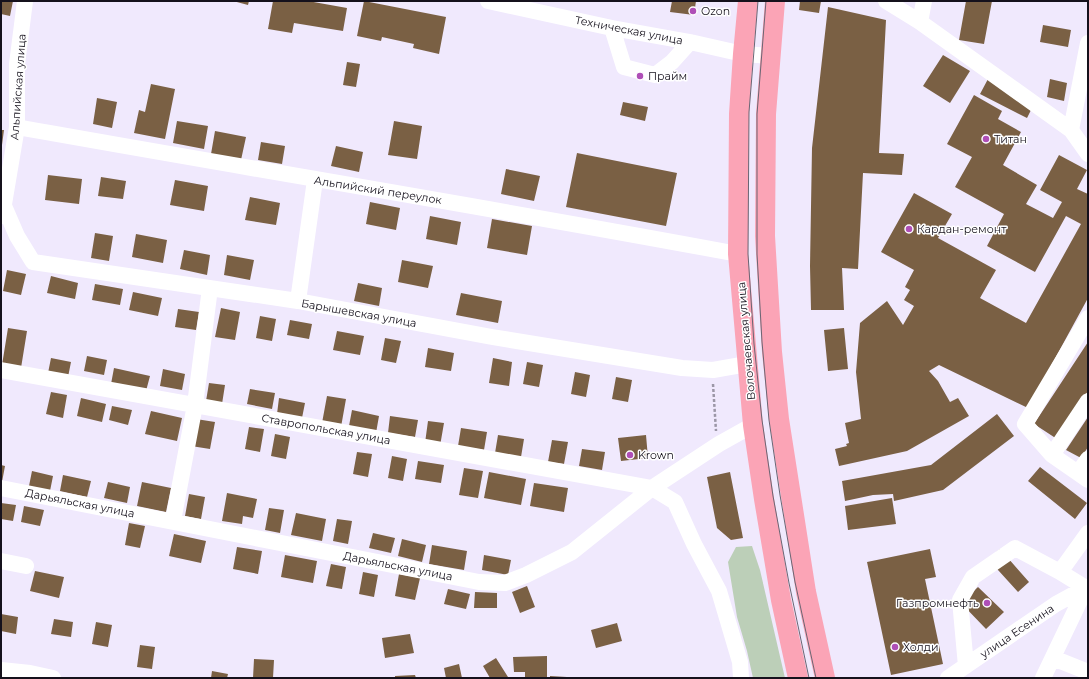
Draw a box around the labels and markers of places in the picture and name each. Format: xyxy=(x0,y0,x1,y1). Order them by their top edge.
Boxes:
place label: Ozon xyxy=(701,4,730,18)
marker: Ozon xyxy=(688,6,698,16)
place label: Прайм xyxy=(648,69,687,83)
marker: Прайм xyxy=(635,71,645,81)
place label: Титан xyxy=(994,132,1027,146)
marker: Титан xyxy=(981,134,991,144)
place label: Кардан-ремонт xyxy=(917,222,1007,236)
marker: Кардан-ремонт xyxy=(904,224,914,234)
place label: Krown xyxy=(638,448,674,462)
marker: Krown xyxy=(625,450,635,460)
place label: Газпромнефть xyxy=(896,596,979,610)
marker: Газпромнефть xyxy=(982,598,992,608)
place label: Холди xyxy=(903,640,938,654)
marker: Холди xyxy=(890,642,900,652)

